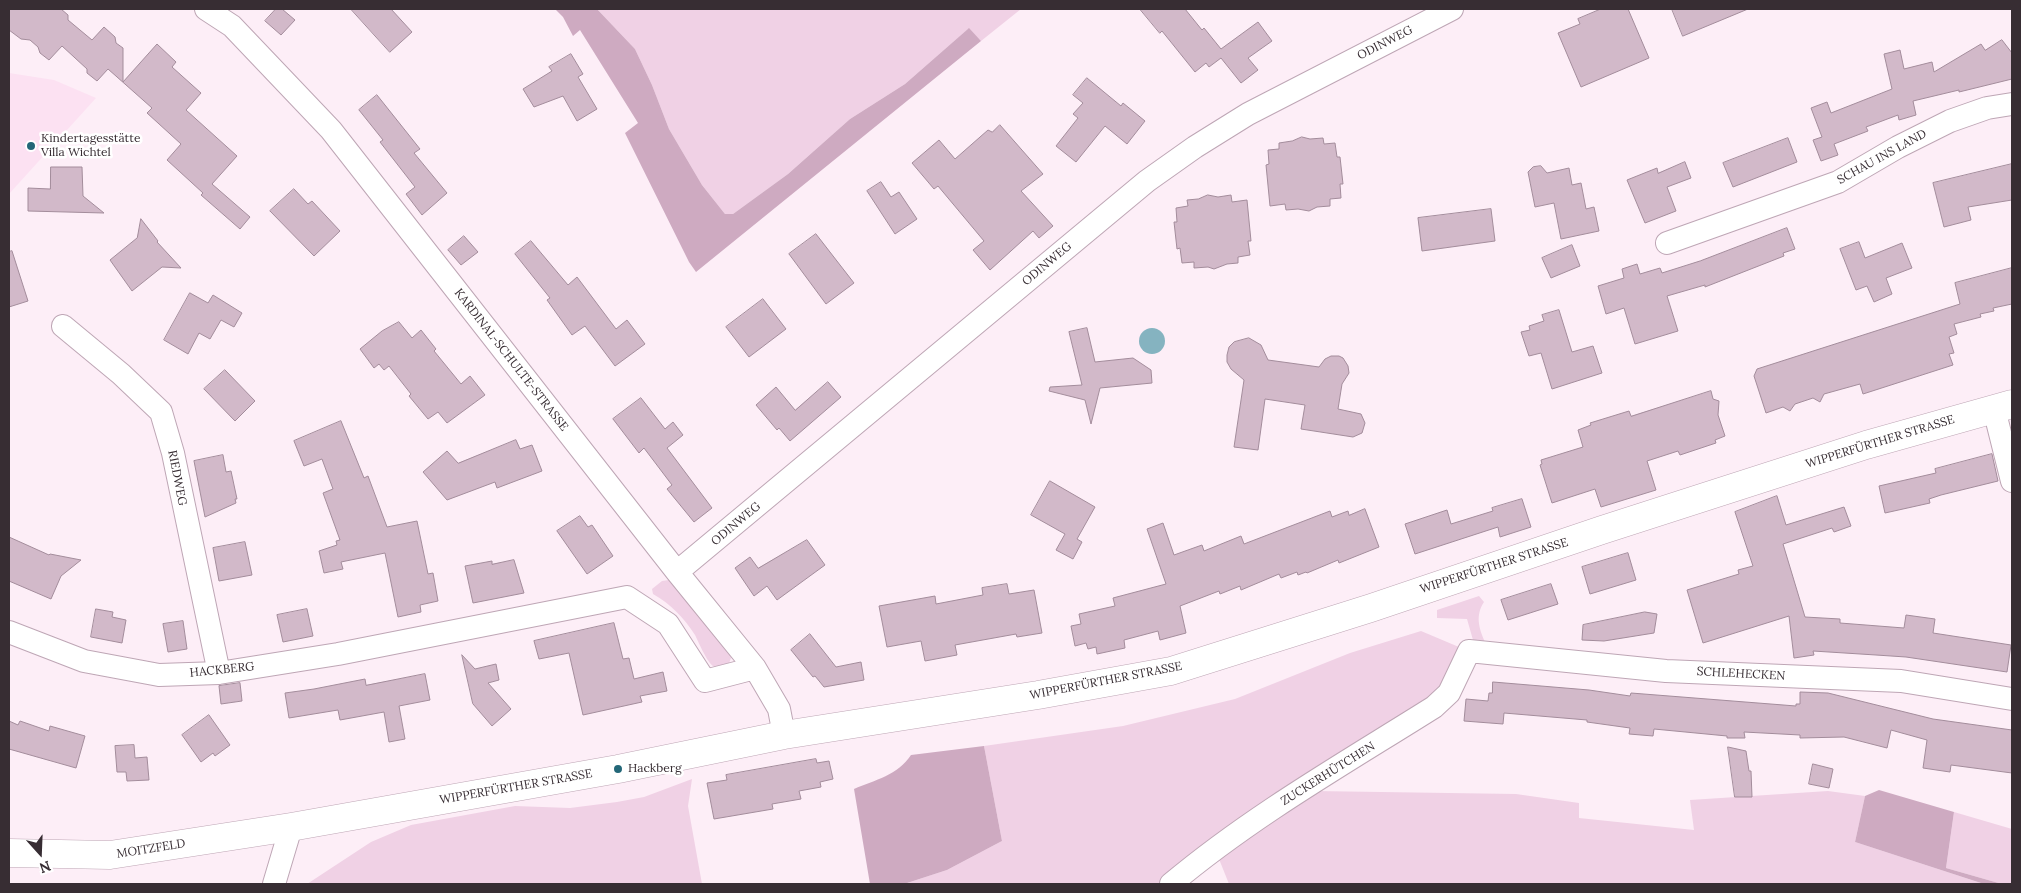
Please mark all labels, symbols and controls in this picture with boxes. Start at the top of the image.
street label: ODINWEG [1355,23,1415,63]
street label: SCHAU INS LAND [1835,126,1929,188]
place label: Kindertagesstätte Villa Wichtel [41,132,141,160]
marker: Kindertagesstätte Villa Wichtel [25,140,37,152]
street label: ODINWEG [1019,239,1075,289]
street label: KARDINAL-SCHULTE-STRASSE [451,286,571,434]
street label: WIPPERFÜRTHER STRASSE [1804,412,1956,472]
street label: RIEDWEG [165,449,189,507]
street label: ODINWEG [708,499,764,549]
street label: WIPPERFÜRTHER STRASSE [1418,535,1570,597]
street label: HACKBERG [189,659,255,681]
street label: WIPPERFÜRTHER STRASSE [1029,659,1183,703]
street label: SCHLEHECKEN [1696,664,1786,684]
street label: ZUCKERHÜTCHEN [1278,739,1378,809]
place label: Hackberg [628,762,682,776]
marker: Hackberg [612,763,624,775]
street label: WIPPERFÜRTHER STRASSE [438,766,594,808]
north arrow [15,828,65,878]
street label: MOITZFELD [116,836,186,862]
text: N [37,857,53,877]

